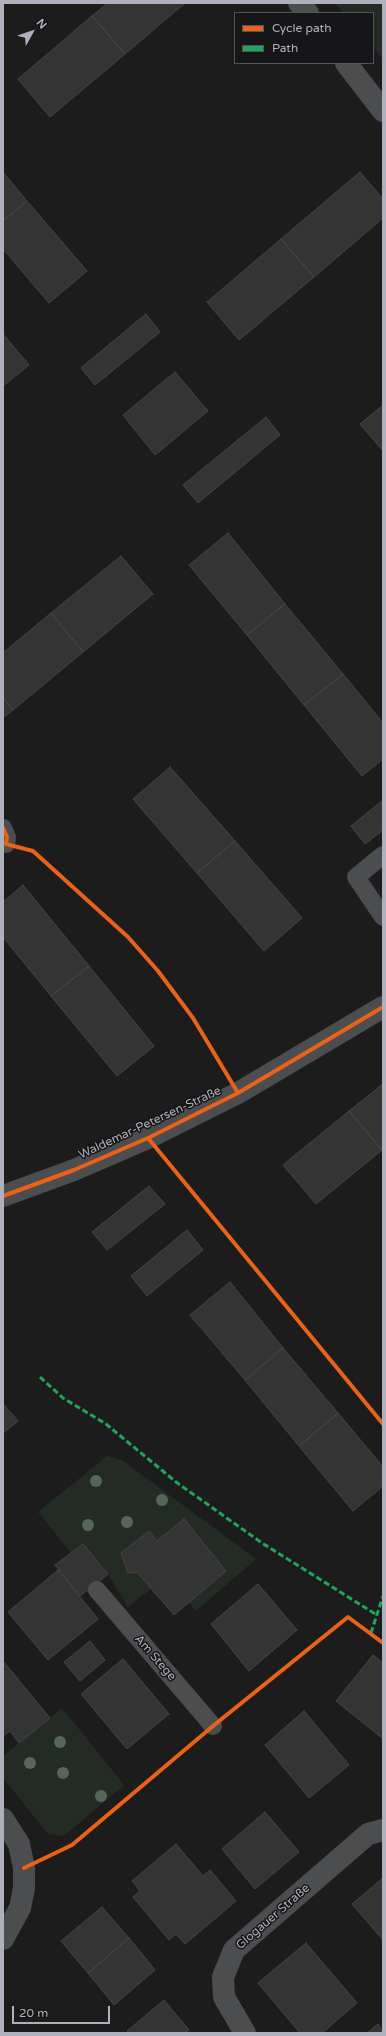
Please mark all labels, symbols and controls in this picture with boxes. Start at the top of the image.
north arrow [12,12,52,52]
legend [234,12,374,64]
text: N [34,16,49,32]
text: Cycle path [272,21,331,35]
text: Path [272,41,298,55]
street label: Waldemar-Petersen-Straße [77,1084,223,1162]
street label: Am Stege [131,1632,179,1684]
street label: Glogauer Straße [233,1881,313,1953]
scale bar [14,1998,112,2024]
text: 20 m [19,2006,48,2020]

